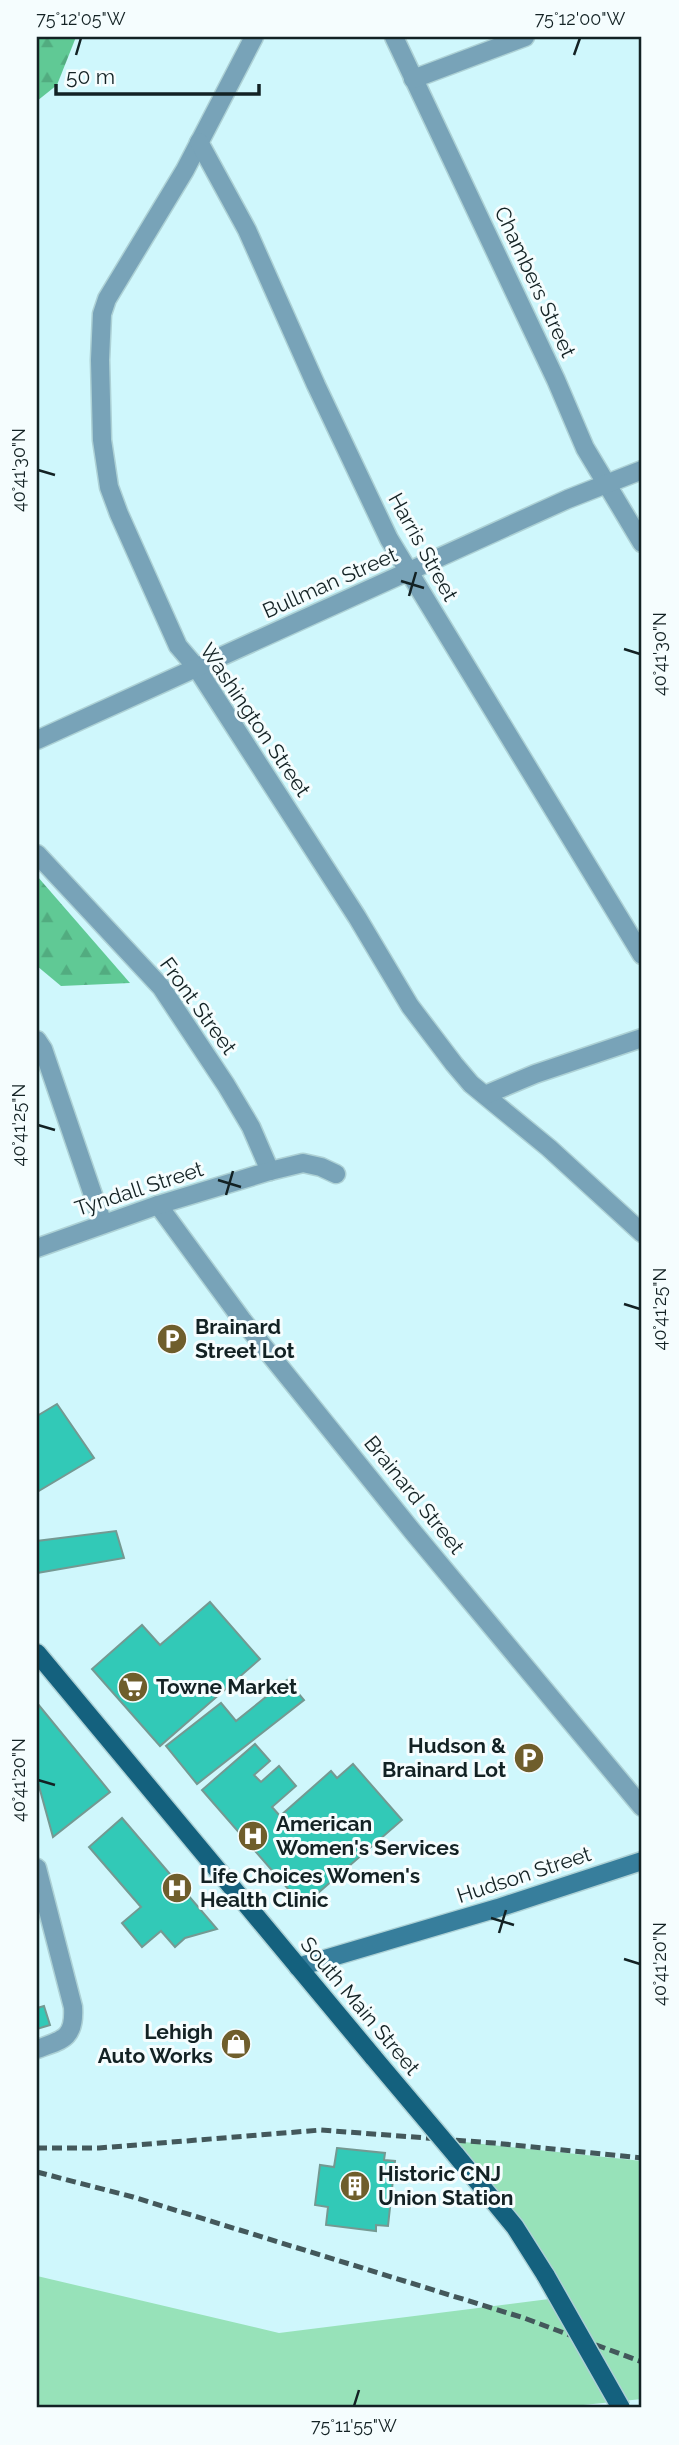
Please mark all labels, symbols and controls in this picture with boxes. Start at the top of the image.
text: 75°12'05"W [36,8,126,29]
text: 75°12'00"W [535,8,625,29]
scale bar [56,52,259,96]
text: 50 m [66,64,115,89]
street label: Chambers Street [490,202,581,361]
text: 40°41'30"N [8,428,29,512]
street label: Harris Street [383,488,463,605]
street label: Bullman Street [259,542,401,623]
text: 40°41'30"N [649,612,670,696]
street label: Washington Street [195,638,316,801]
street label: Front Street [155,952,242,1059]
text: 40°41'25"N [8,1084,29,1166]
street label: Tyndall Street [71,1156,206,1221]
text: 40°41'25"N [649,1268,670,1350]
place label: Brainard Street Lot [195,1314,295,1363]
parking icon: Brainard Street Lot [155,1322,189,1356]
street label: Brainard Street [359,1431,470,1559]
supermarket icon: Towne Market [116,1670,150,1704]
place label: Towne Market [156,1674,297,1699]
place label: Hudson & Brainard Lot [382,1733,506,1782]
text: 40°41'20"N [8,1738,29,1822]
parking icon: Hudson & Brainard Lot [512,1741,546,1775]
place label: American Women's Services [276,1811,459,1860]
hospital icon: American Women's Services [236,1819,270,1853]
street label: Hudson Street [454,1841,594,1908]
place label: Life Choices Women's Health Clinic [200,1863,420,1912]
hospital icon: Life Choices Women's Health Clinic [160,1871,194,1905]
text: 40°41'20"N [649,1922,670,2006]
street label: South Main Street [295,1932,425,2080]
place label: Lehigh Auto Works [98,2019,213,2068]
shop icon: Lehigh Auto Works [219,2027,253,2061]
place label: Historic CNJ Union Station [378,2161,514,2210]
building icon: Historic CNJ Union Station [338,2169,372,2203]
text: 75°11'55"W [311,2415,397,2436]

